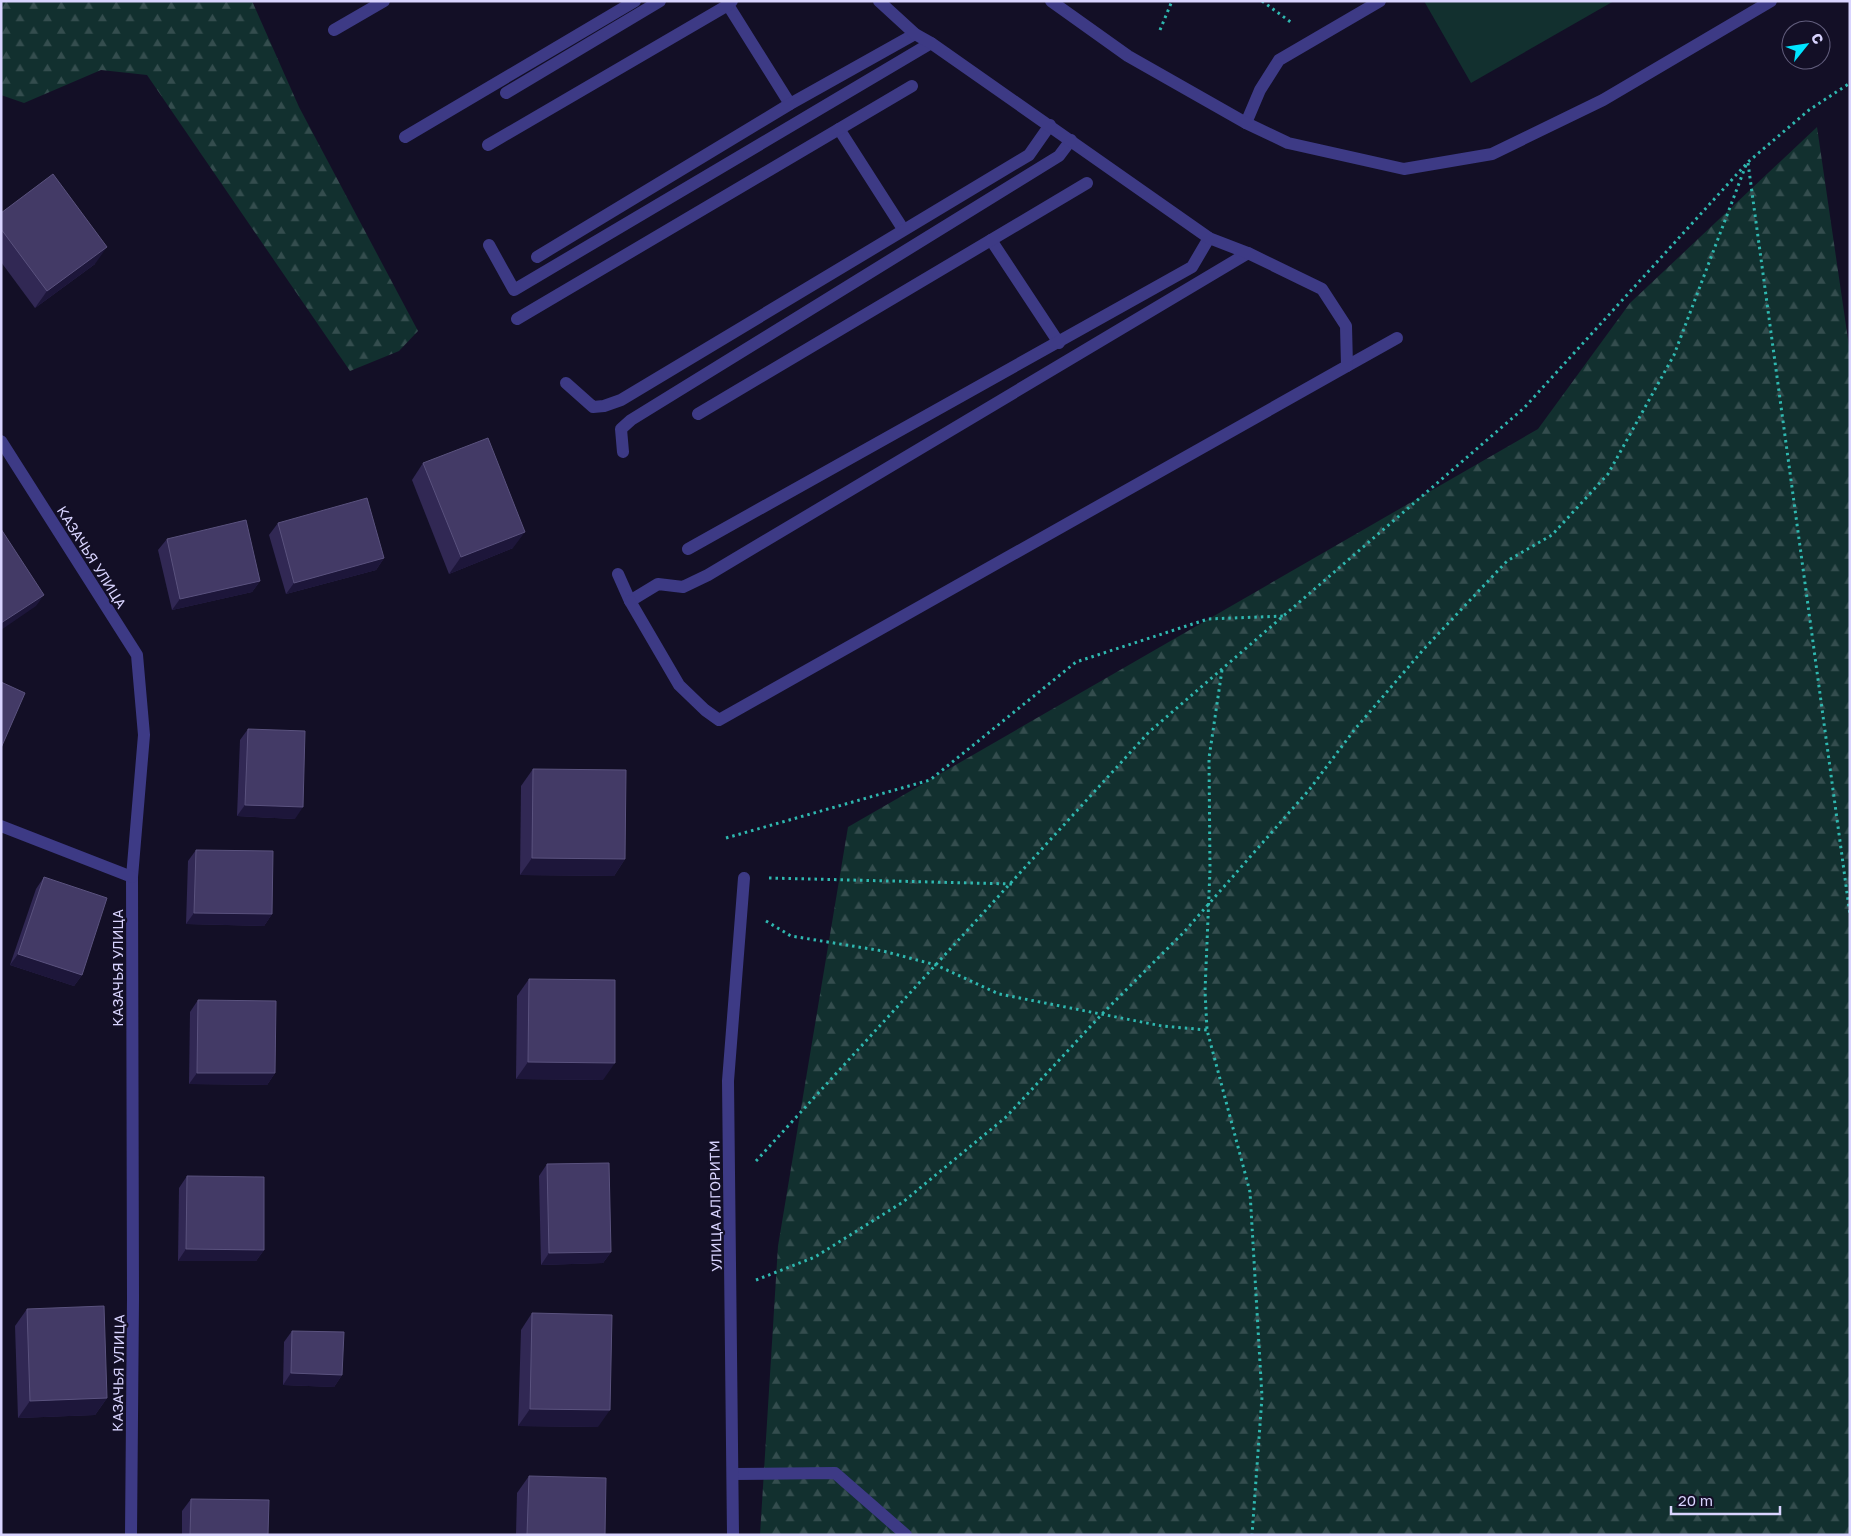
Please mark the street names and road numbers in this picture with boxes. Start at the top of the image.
street label: КАЗАЧЬЯ УЛИЦА [54,503,131,612]
street label: КАЗАЧЬЯ УЛИЦА [109,909,126,1027]
street label: УЛИЦА АЛГОРИТМ [705,1140,725,1272]
street label: КАЗАЧЬЯ УЛИЦА [108,1313,128,1432]

